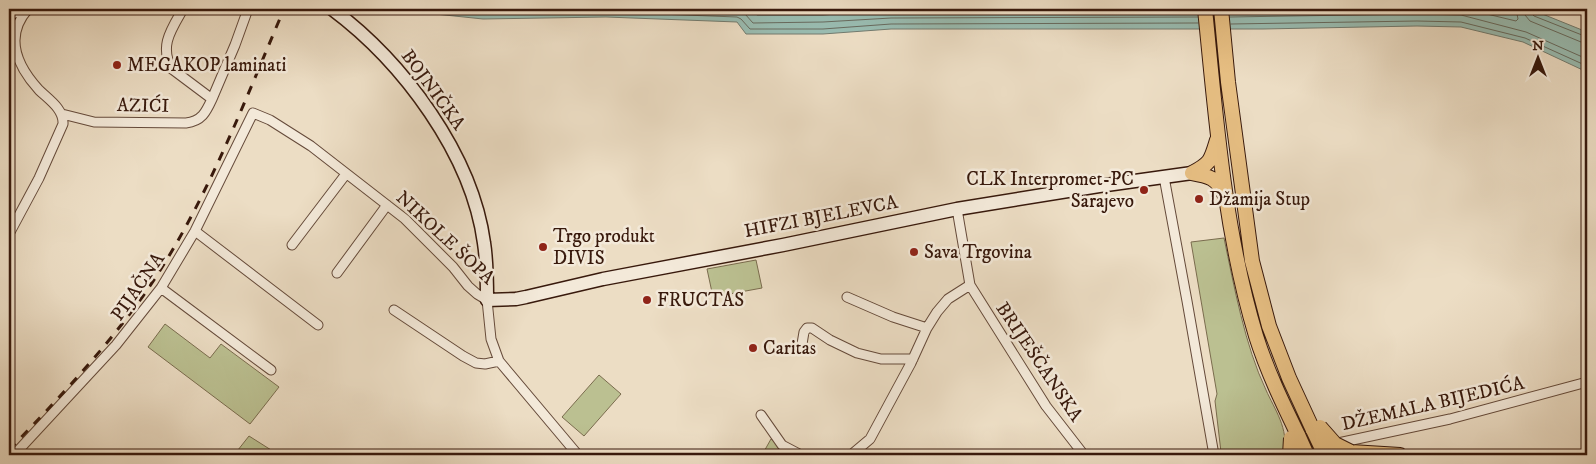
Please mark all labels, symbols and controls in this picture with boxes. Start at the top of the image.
north arrow [1514,32,1564,82]
text: N [1532,37,1544,55]
street label: BOJNIČKA [396,44,472,136]
place label: MEGAKOP laminati [127,54,287,77]
marker: MEGAKOP laminati [111,59,123,71]
street label: AZIĆI [117,92,170,118]
place label: CLK Interpromet-PC Sarajevo [966,168,1134,213]
marker: CLK Interpromet-PC Sarajevo [1138,184,1150,196]
street label: NIKOLE ŠOPA [391,185,501,290]
place label: Džamija Stup [1209,188,1310,211]
street label: HIFZI BJELEVCA [742,191,901,243]
marker: Džamija Stup [1193,193,1205,205]
place label: Trgo produkt DIVIS [553,225,655,270]
marker: Trgo produkt DIVIS [537,241,549,253]
place label: Sava Trgovina [924,241,1032,264]
marker: Sava Trgovina [908,246,920,258]
street label: PIJAČNA [105,247,170,326]
place label: FRUCTAS [657,289,744,312]
marker: FRUCTAS [641,294,653,306]
street label: BRIJEŠČANSKA [991,297,1090,427]
place label: Caritas [763,337,816,360]
marker: Caritas [747,342,759,354]
street label: DŽEMALA BIJEDIĆA [1339,370,1527,436]

